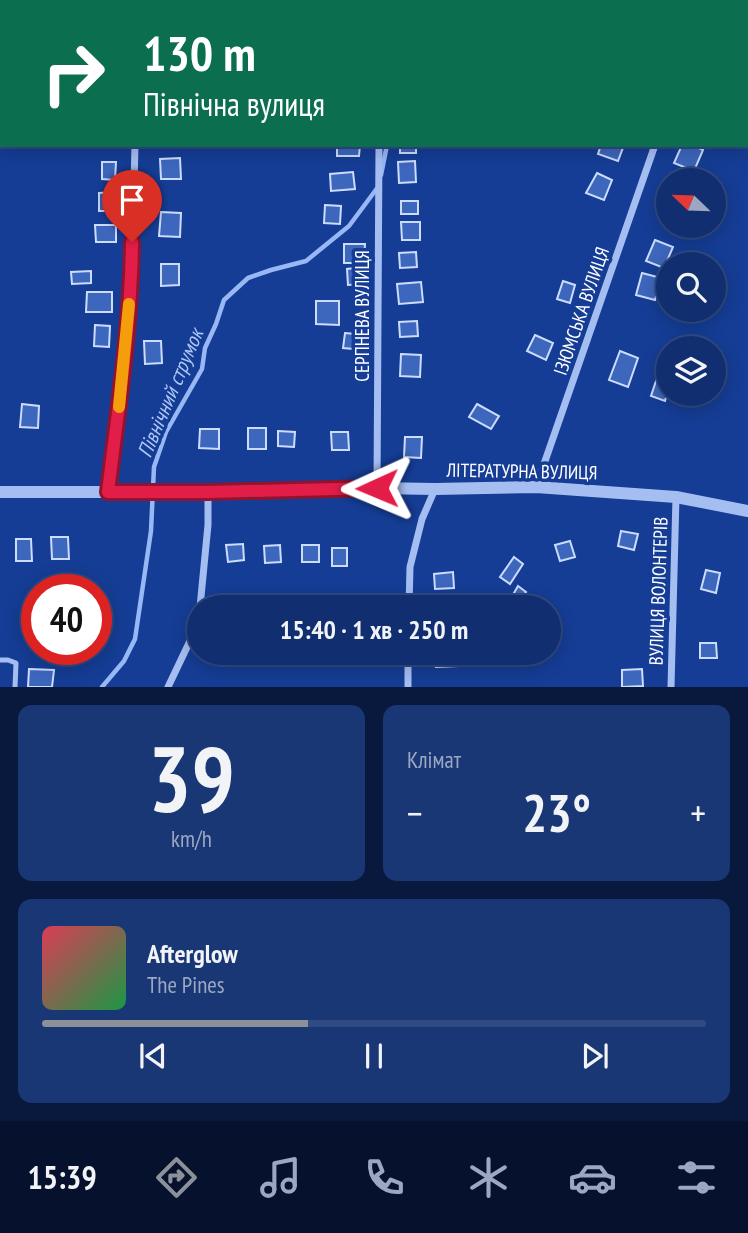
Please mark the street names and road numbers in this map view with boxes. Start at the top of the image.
street label: ІЗЮМСЬКА ВУЛИЦЯ [548,244,614,378]
street label: СЕРПНЕВА ВУЛИЦЯ [350,250,374,382]
street label: ЛІТЕРАТУРНА ВУЛИЦЯ [445,458,598,484]
street label: ВУЛИЦЯ ВОЛОНТЕРІВ [643,516,673,666]

